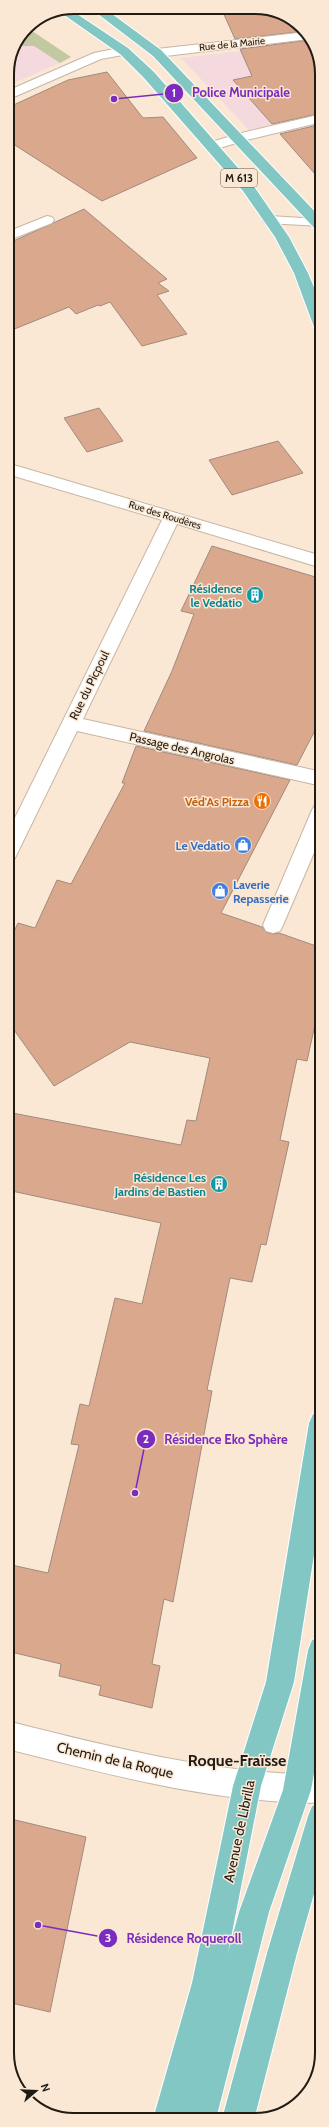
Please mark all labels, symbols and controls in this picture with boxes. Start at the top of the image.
street label: Rue de la Mairie [198,34,266,54]
callout: Police Municipale [164,80,298,105]
text: Police Municipale [192,84,290,100]
text: 1 [172,85,176,100]
road number: M 613 [221,169,257,187]
street label: Rue des Roudères [127,498,203,532]
place label: Résidence le Vedatio [189,581,242,610]
building icon: Résidence le Vedatio [245,585,265,605]
street label: Rue du Picpoul [66,648,112,722]
street label: Passage des Angrolas [128,729,236,767]
restaurant icon: Véd'As Pizza [252,791,272,811]
place label: Véd'As Pizza [185,794,249,809]
shop icon: Le Vedatio [233,835,253,855]
place label: Le Vedatio [176,838,230,853]
place label: Laverie Repasserie [233,877,289,906]
shop icon: Laverie Repasserie [210,881,230,901]
place label: Résidence Les Jardins de Bastien [114,1170,206,1199]
building icon: Résidence Les Jardins de Bastien [209,1174,229,1194]
callout: Résidence Eko Sphère [136,1427,296,1452]
text: 2 [143,1431,149,1446]
text: Résidence Eko Sphère [164,1431,288,1447]
street label: Chemin de la Roque [55,1738,175,1782]
district label: Roque-Fraïsse [188,1751,286,1770]
street label: Avenue de Librilla [219,1778,259,1884]
callout: Résidence Roqueroll [98,1926,249,1951]
text: 3 [105,1930,111,1945]
text: Résidence Roqueroll [126,1930,242,1946]
north arrow [16,2071,56,2111]
text: N [38,2082,53,2094]

